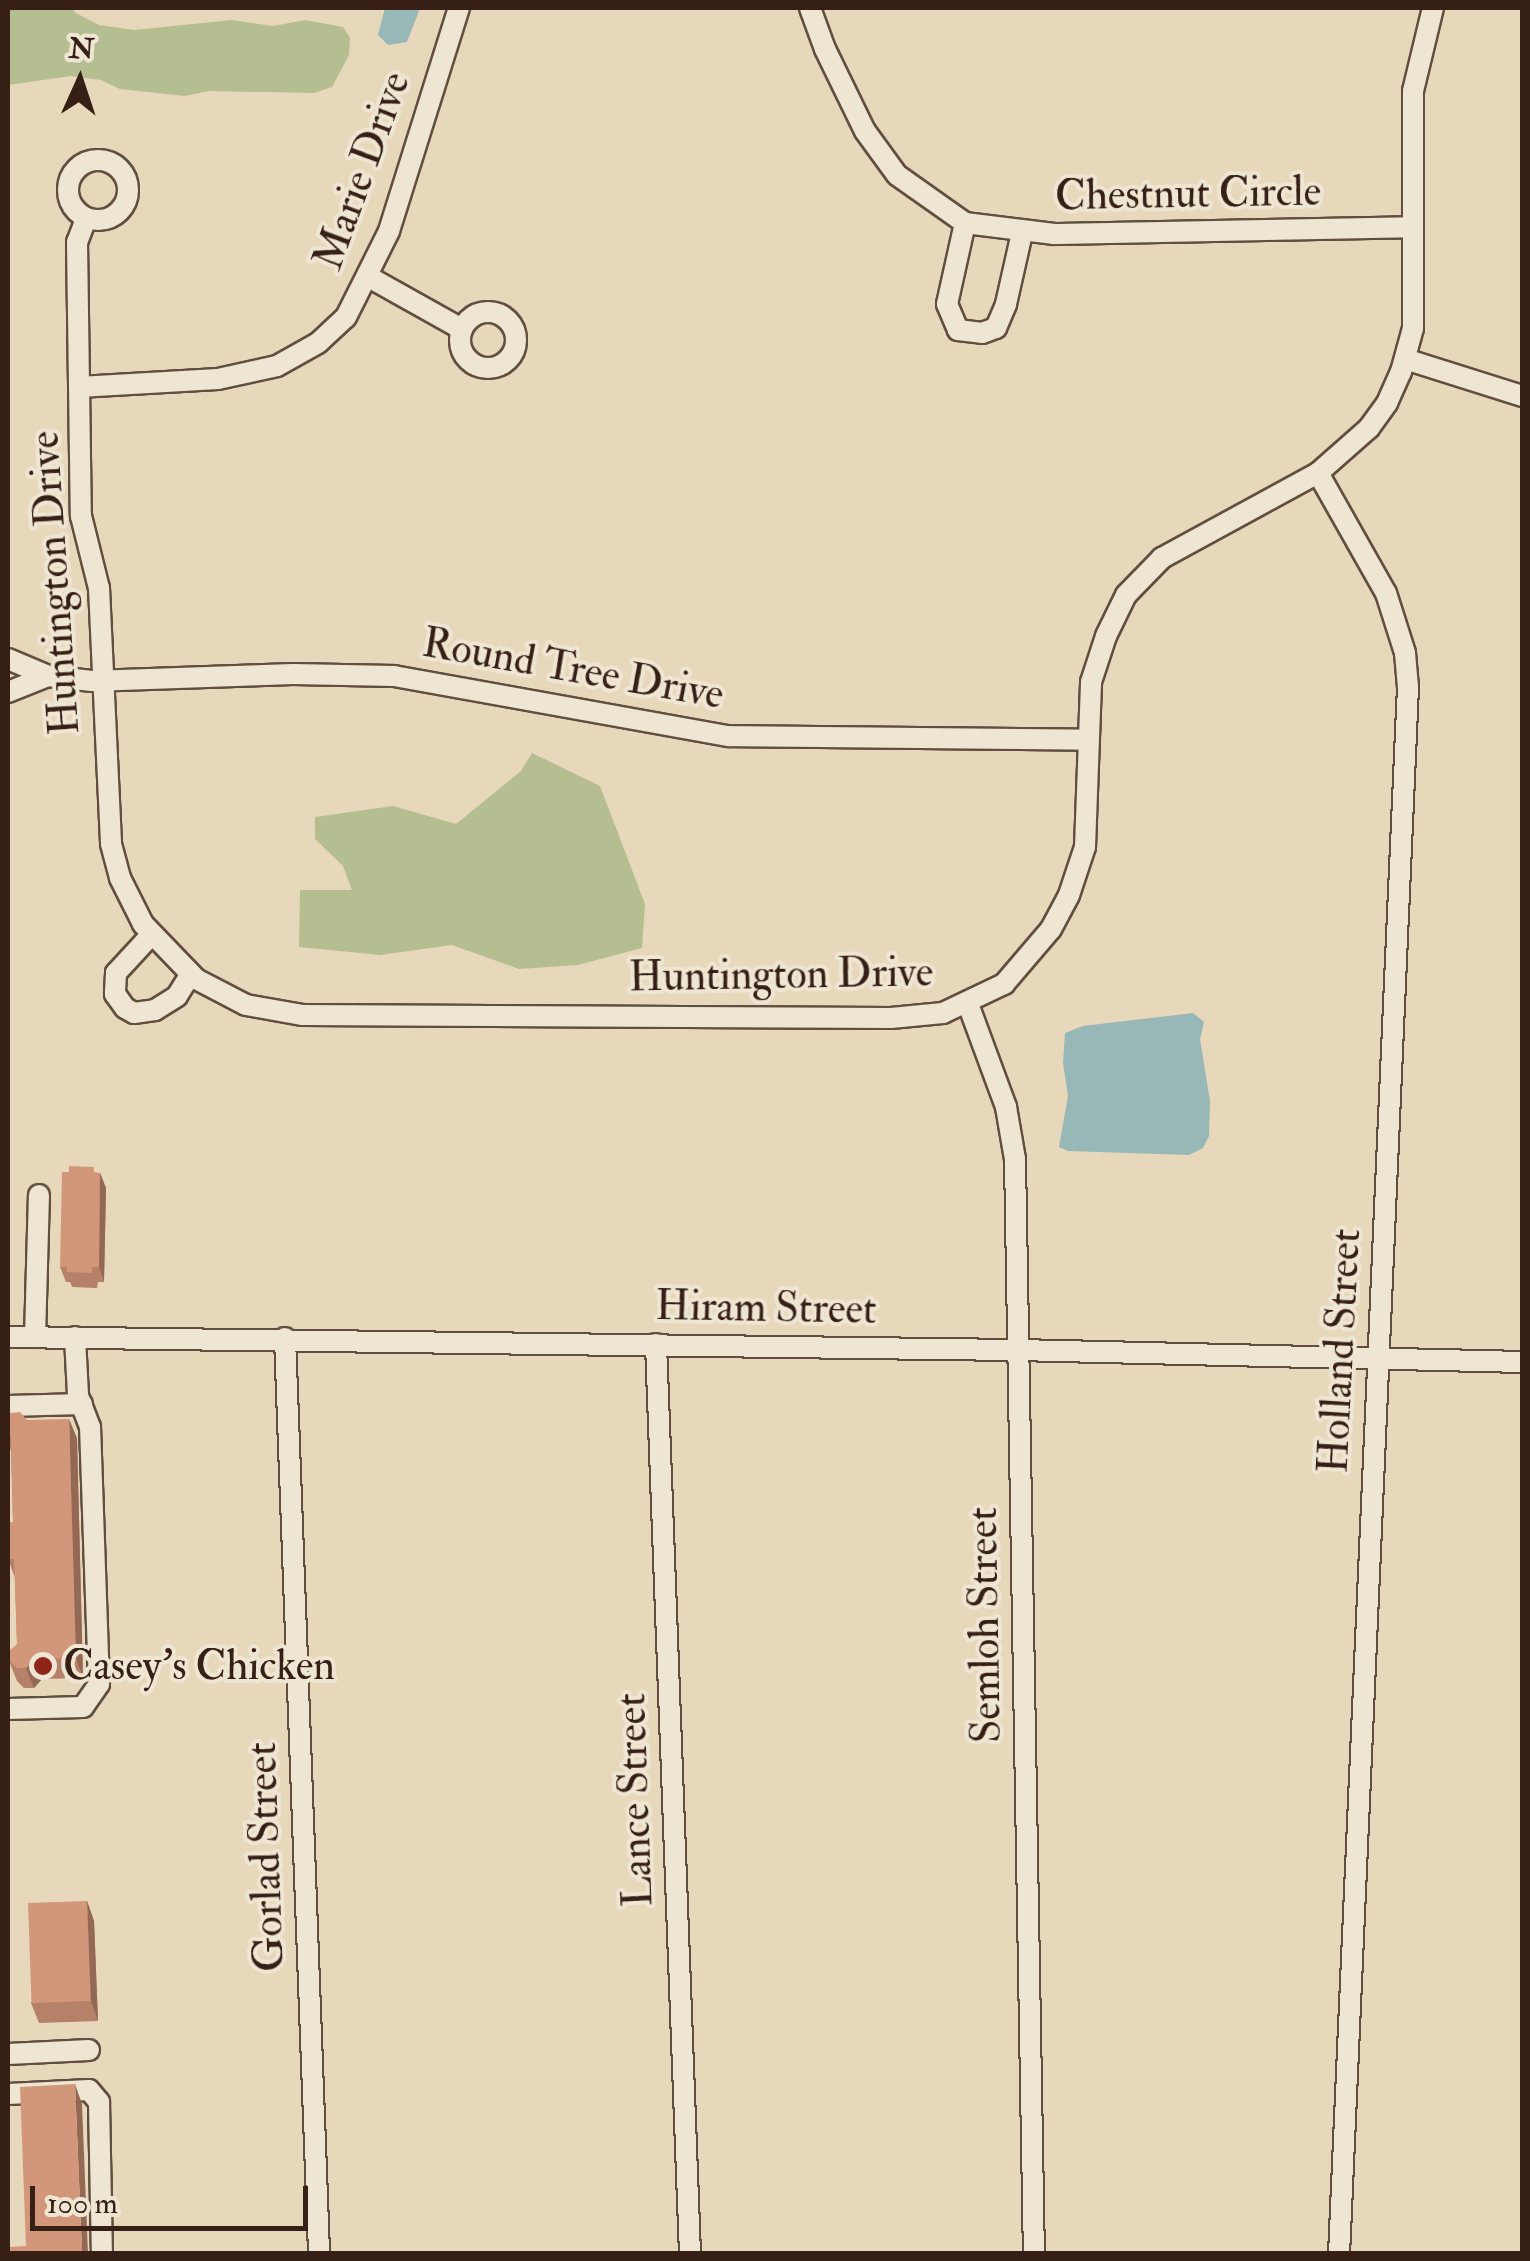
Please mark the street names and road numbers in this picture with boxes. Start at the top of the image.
street label: Marie Drive [303,65,421,277]
street label: Chestnut Circle [1055,166,1321,222]
street label: Huntington Drive [19,429,91,737]
street label: Round Tree Drive [418,618,728,720]
street label: Huntington Drive [628,947,934,1003]
street label: Holland Street [1308,1227,1372,1475]
street label: Hiram Street [655,1281,877,1335]
street label: Semloh Street [958,1506,1012,1744]
street label: Lance Street [606,1692,664,1908]
street label: Gorlad Street [237,1741,295,1973]

